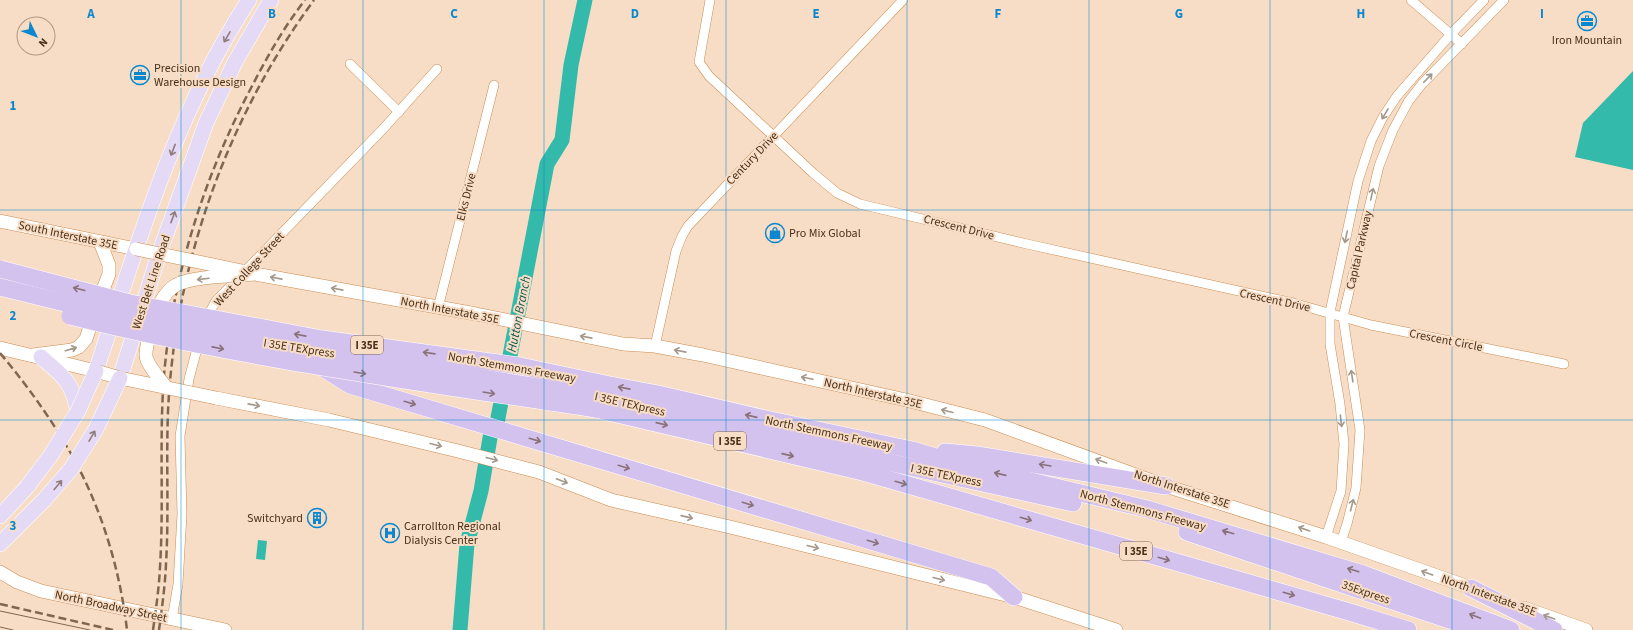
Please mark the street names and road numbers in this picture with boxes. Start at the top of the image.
street label: Century Drive [722,128,782,189]
street label: Elks Drive [452,171,481,223]
street label: Capital Parkway [1342,209,1377,291]
street label: Crescent Drive [922,211,996,244]
street label: South Interstate 35E [17,217,119,254]
street label: West College Street [210,228,288,310]
street label: West Belt Line Road [128,233,175,332]
street label: Crescent Drive [1238,285,1312,316]
street label: North Interstate 35E [399,293,501,328]
street label: Crescent Circle [1408,325,1484,356]
street label: I 35E TEXpress [262,334,336,363]
road number: I 35E [351,336,383,354]
street label: North Stemmons Freeway [447,348,578,387]
street label: North Interstate 35E [822,374,924,413]
street label: I 35E TEXpress [593,388,667,421]
street label: North Stemmons Freeway [764,412,894,455]
road number: I 35E [714,432,746,450]
street label: I 35E TEXpress [909,460,983,491]
street label: North Interstate 35E [1132,466,1232,513]
street label: North Stemmons Freeway [1078,485,1208,536]
road number: I 35E [1120,542,1152,560]
street label: North Interstate 35E [1439,570,1539,621]
street label: 35Express [1339,576,1392,609]
street label: North Broadway Street [53,586,169,627]

